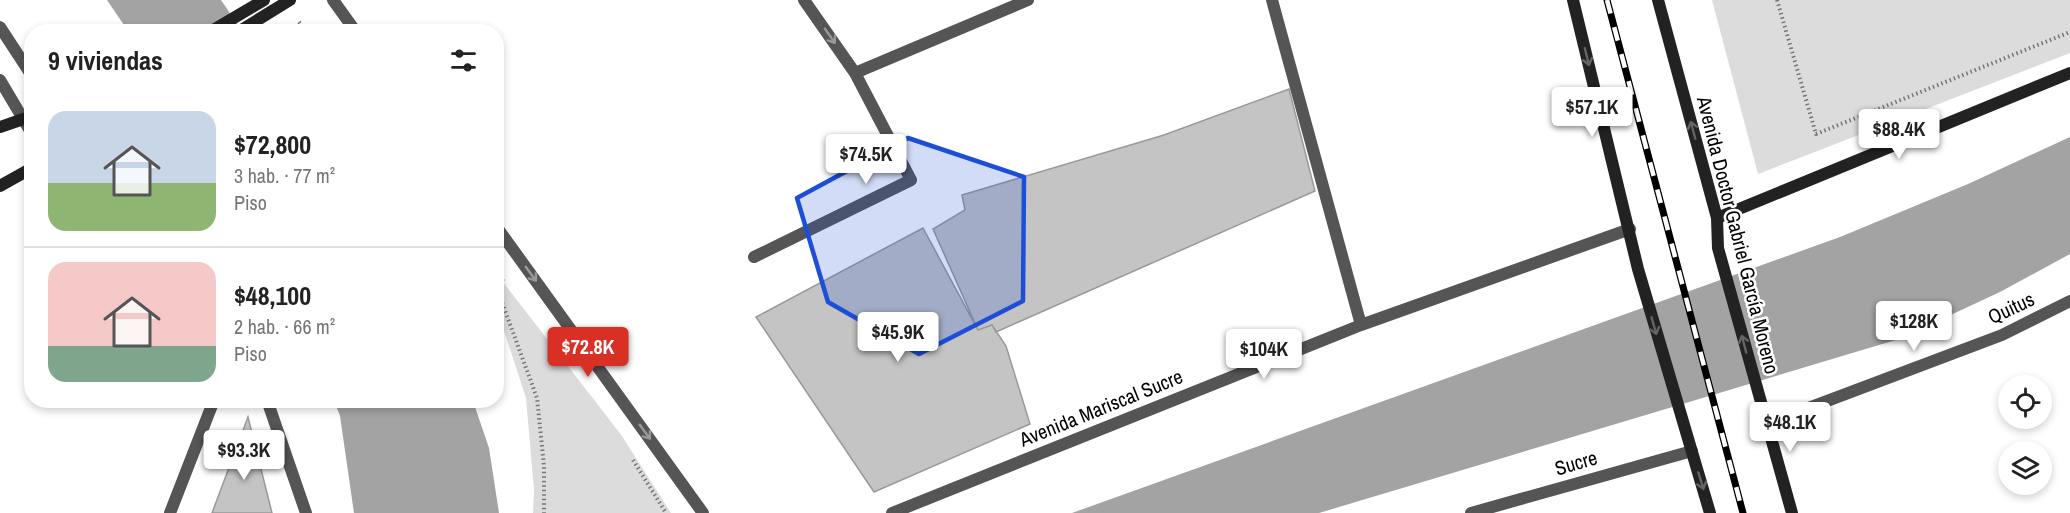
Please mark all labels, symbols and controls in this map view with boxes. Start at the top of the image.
one-way arrow [824,28,836,44]
text: 9 viviendas [48,43,163,78]
icon: filters [447,44,480,77]
one-way arrow [1582,47,1594,66]
pin: $57.1K [1543,87,1641,138]
street label: Avenida Doctor Gabriel García Moreno [1691,92,1786,376]
text: $57.1K [1566,93,1618,120]
pin: $88.4K [1850,109,1948,160]
text: $88.4K [1873,115,1925,142]
one-way arrow [1686,121,1698,140]
text: $72,800 [234,127,311,162]
pin: $74.5K [817,134,915,185]
icon: home [96,135,168,207]
text: $74.5K [840,140,892,167]
text: 3 hab. · 77 m² [234,162,335,189]
text: Piso [234,189,267,216]
one-way arrow [525,265,537,281]
text: $48,100 [234,278,311,313]
street label: Quitus [1983,285,2038,330]
icon: home [96,286,168,358]
pin: $128K [1872,301,1956,352]
text: $128K [1890,307,1938,334]
pin: $45.9K [849,312,947,363]
text: 2 hab. · 66 m² [234,313,335,340]
one-way arrow [1649,316,1660,335]
text: $45.9K [872,318,924,345]
pin: $72.8K [539,327,637,378]
pin: $104K [1222,329,1306,380]
text: $72.8K [562,333,614,360]
one-way arrow [1738,334,1749,353]
text: $104K [1240,335,1288,362]
text: Piso [234,340,267,367]
street label: Avenida Mariscal Sucre [1014,362,1186,453]
map controls [1998,375,2052,495]
button: locate [1998,375,2052,429]
pin: $48.1K [1741,402,1839,453]
text: $48.1K [1764,408,1816,435]
one-way arrow [639,423,651,439]
pin: $93.3K [195,430,293,481]
text: $93.3K [218,436,270,463]
button: layers [1998,441,2052,495]
street label: Sucre [1552,444,1600,481]
one-way arrow [1696,472,1707,491]

